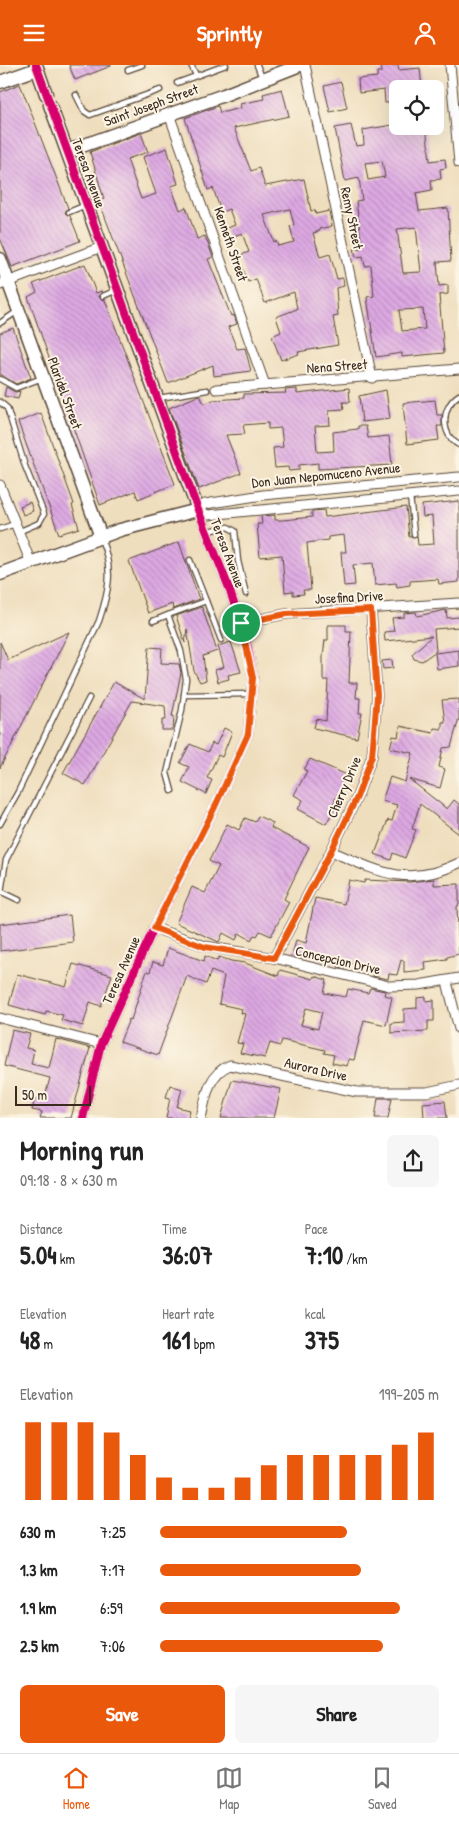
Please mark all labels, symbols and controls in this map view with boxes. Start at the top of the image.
text: Sprintly [197,18,262,48]
icon: menu [20,19,48,47]
icon: person [411,19,439,47]
street label: Saint Joseph Street [101,79,201,131]
map controls [389,80,444,135]
button: locate [389,80,444,135]
street label: Teresa Avenue [68,135,111,211]
street label: Remy Street [336,185,368,251]
street label: Kenneth Street [210,204,253,284]
street label: Plaridel Street [44,354,87,432]
street label: Nena Street [306,354,368,377]
street label: Don Juan Nepomuceno Avenue [251,457,402,493]
street label: Teresa Avenue [207,515,251,591]
street label: Josefina Drive [314,585,384,608]
pin [220,602,262,644]
icon: arrive [227,609,255,637]
street label: Cherry Drive [322,753,366,821]
street label: Teresa Avenue [97,932,144,1007]
street label: Concepcion Drive [293,940,383,980]
street label: Aurora Drive [283,1052,350,1085]
scale bar [15,1083,91,1106]
text: 50 m [22,1085,47,1104]
text: Morning run [20,1131,144,1169]
button: share [387,1135,439,1187]
text: 09:18 · 8 × 630 m [20,1169,117,1191]
text: Distance [20,1219,63,1238]
text: Time [162,1219,187,1238]
text: Pace [305,1219,328,1238]
text: 5.04 [20,1238,57,1272]
text: 36:07 [162,1238,213,1272]
text: 7:10 [305,1238,343,1272]
text: km [57,1249,75,1268]
text: /km [343,1249,368,1268]
text: Elevation [20,1304,67,1323]
text: Heart rate [162,1304,215,1323]
text: kcal [305,1304,325,1323]
text: 48 [20,1323,40,1357]
text: 161 [162,1323,190,1357]
text: 375 [305,1323,339,1357]
text: m [40,1334,53,1353]
text: bpm [190,1334,215,1353]
text: Elevation [20,1383,73,1405]
text: 199–205 m [379,1383,439,1405]
text: 630 m [20,1521,55,1543]
text: 7:25 [100,1521,126,1543]
text: 1.3 km [20,1559,58,1581]
text: 7:17 [100,1559,125,1581]
text: 1.9 km [20,1597,56,1619]
text: 6:59 [100,1597,123,1619]
text: 2.5 km [20,1635,59,1657]
text: 7:06 [100,1635,125,1657]
button: Save [20,1685,225,1743]
button: Share [235,1685,439,1743]
tab: Home [62,1764,90,1813]
tab: Map [215,1764,243,1813]
tab: Saved [368,1764,397,1813]

